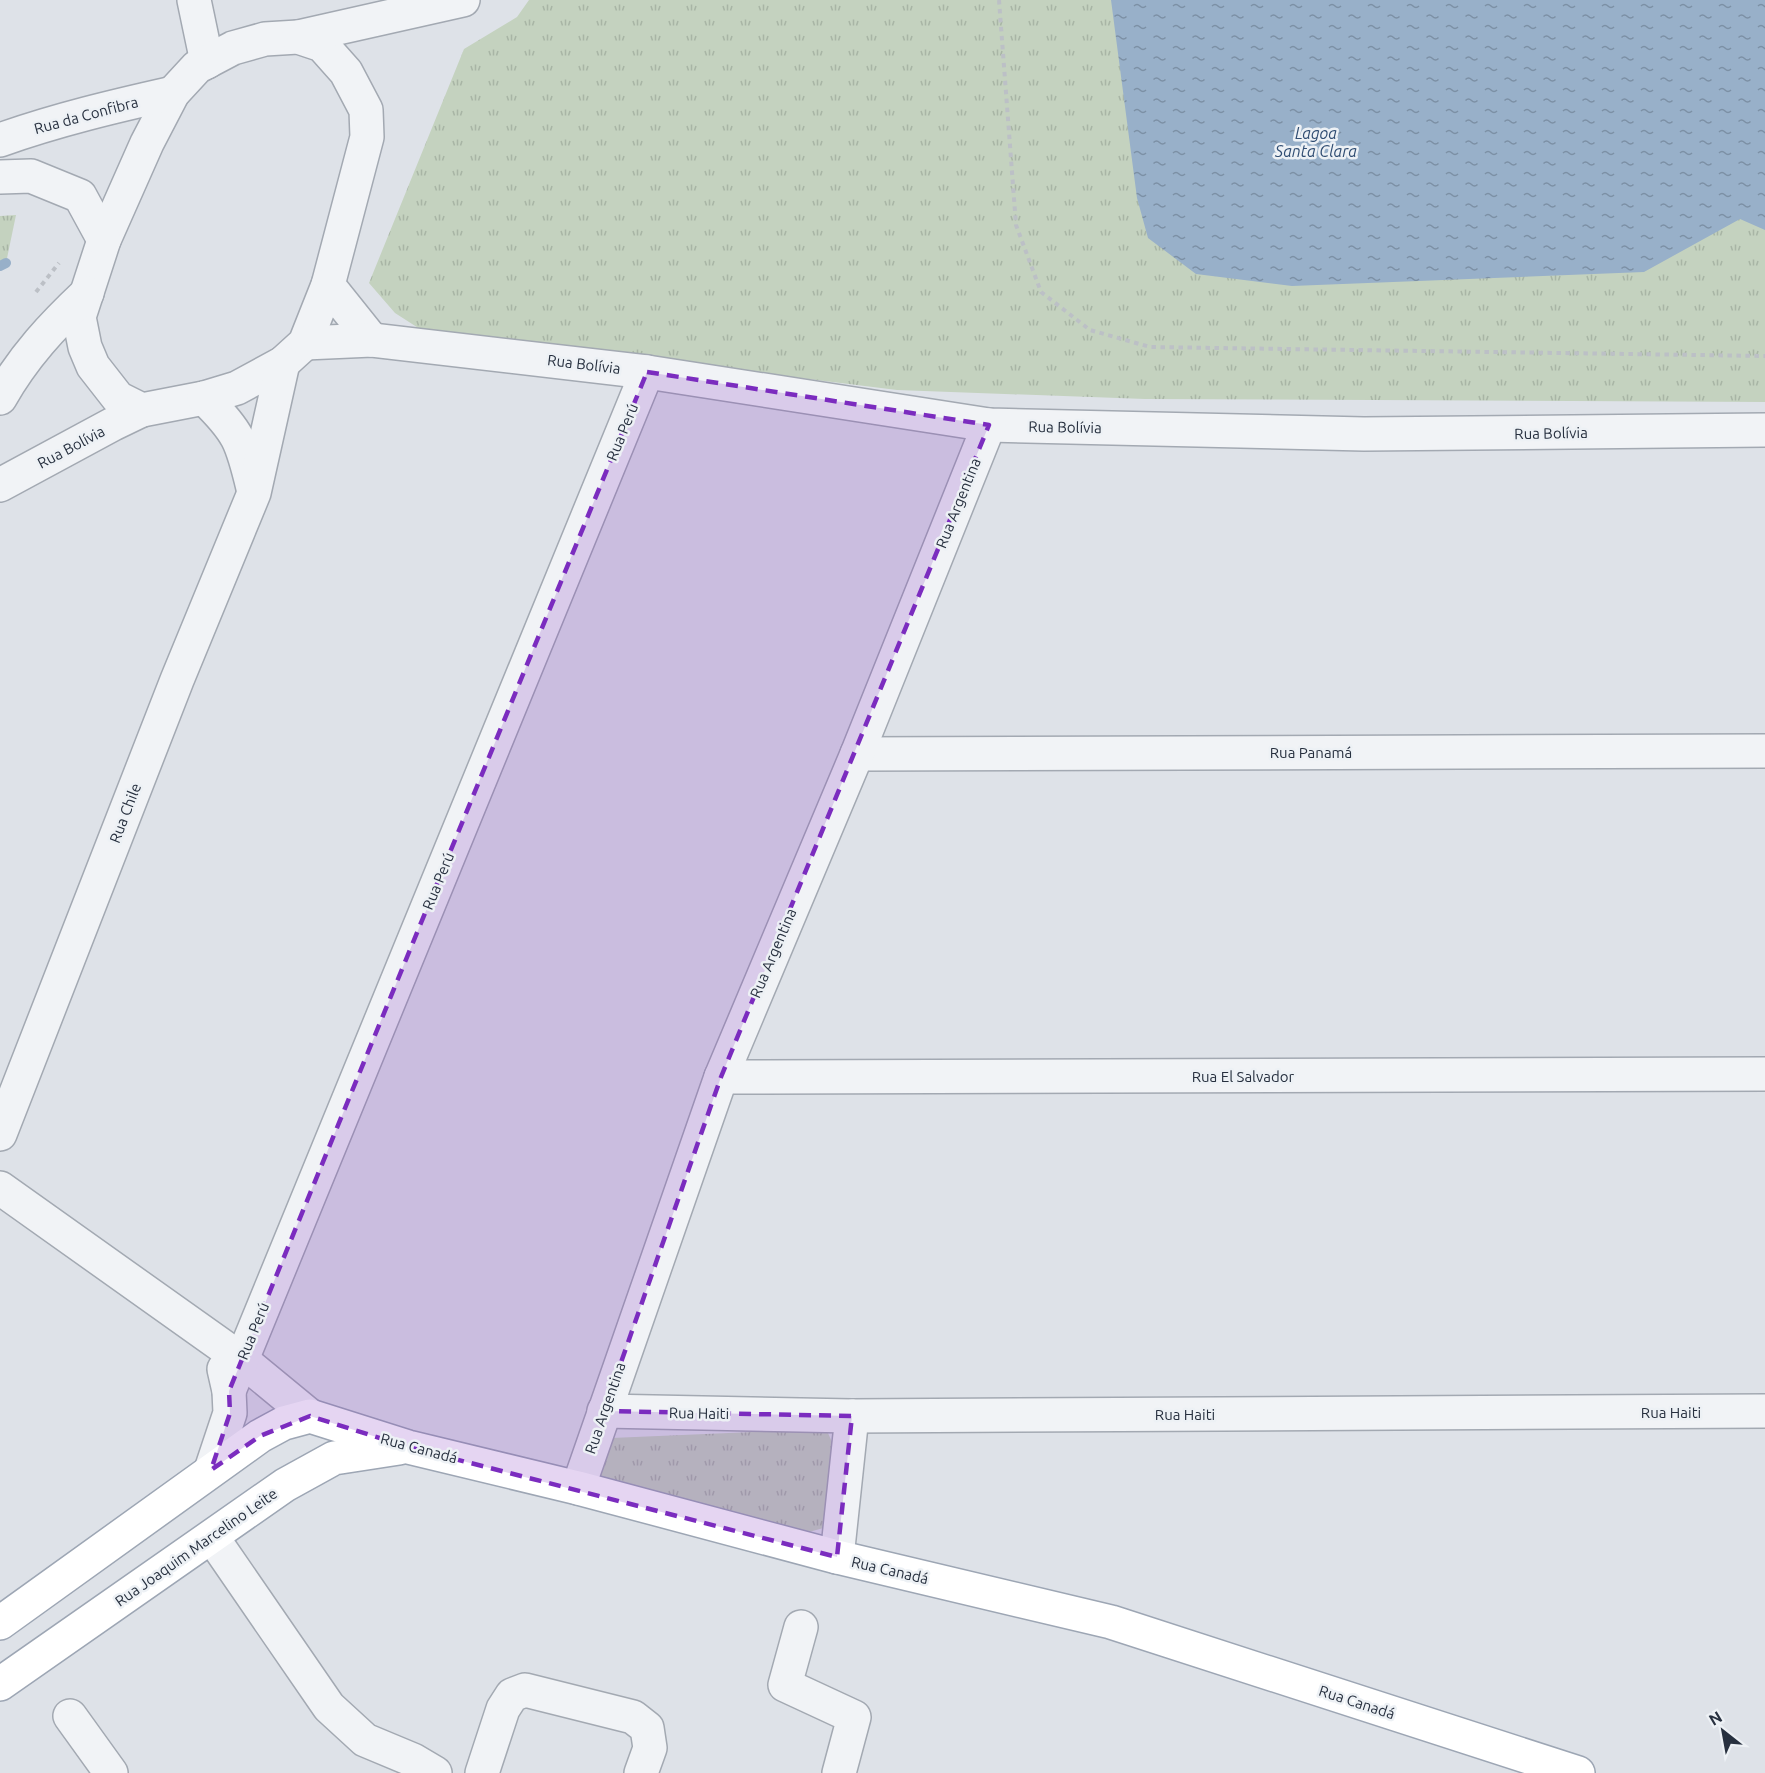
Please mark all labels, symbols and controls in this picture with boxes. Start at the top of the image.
street label: Rua da Confibra [32,93,140,137]
water label: Lagoa Santa Clara [1274,124,1357,160]
street label: Rua Bolívia [546,351,622,377]
street label: Rua Perú [603,401,641,463]
street label: Rua Bolívia [1028,418,1102,436]
street label: Rua Bolívia [35,422,107,472]
street label: Rua Bolívia [1514,424,1588,442]
street label: Rua Argentina [932,455,984,551]
street label: Rua Panamá [1270,744,1352,761]
street label: Rua Chile [106,781,144,845]
street label: Rua Perú [419,850,457,912]
street label: Rua Argentina [746,906,800,1000]
street label: Rua El Salvador [1192,1068,1295,1085]
street label: Rua Perú [234,1300,272,1362]
street label: Rua Argentina [581,1360,629,1456]
street label: Rua Haiti [669,1404,729,1422]
street label: Rua Haiti [1641,1404,1701,1421]
street label: Rua Haiti [1155,1406,1215,1423]
street label: Rua Canadá [379,1430,459,1466]
street label: Rua Joaquim Marcelino Leite [112,1484,280,1610]
street label: Rua Canadá [850,1553,930,1587]
street label: Rua Canadá [1317,1682,1397,1722]
north arrow [1693,1701,1753,1761]
text: N [1706,1707,1725,1729]

